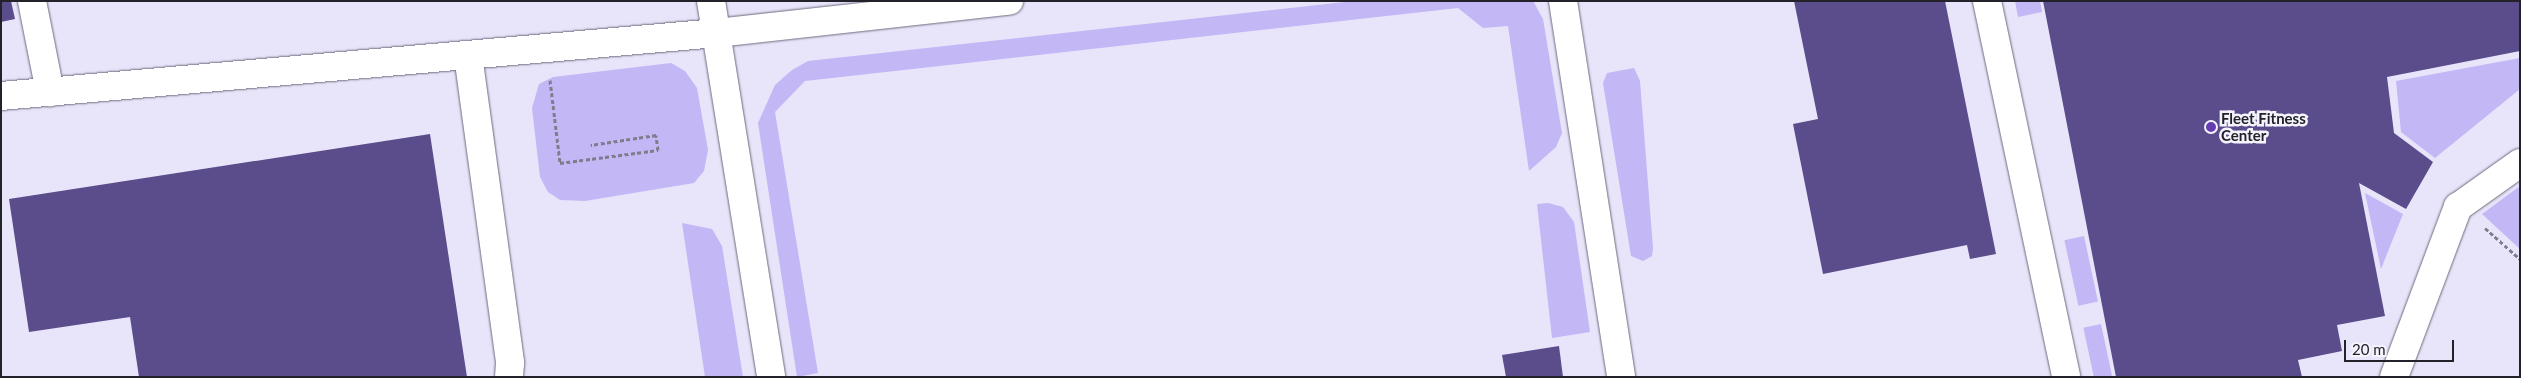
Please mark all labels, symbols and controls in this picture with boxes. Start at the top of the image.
place label: Fleet Fitness Center [2221,109,2306,144]
marker: Fleet Fitness Center [2205,121,2217,133]
scale bar [2346,330,2456,362]
text: 20 m [2352,340,2386,358]

